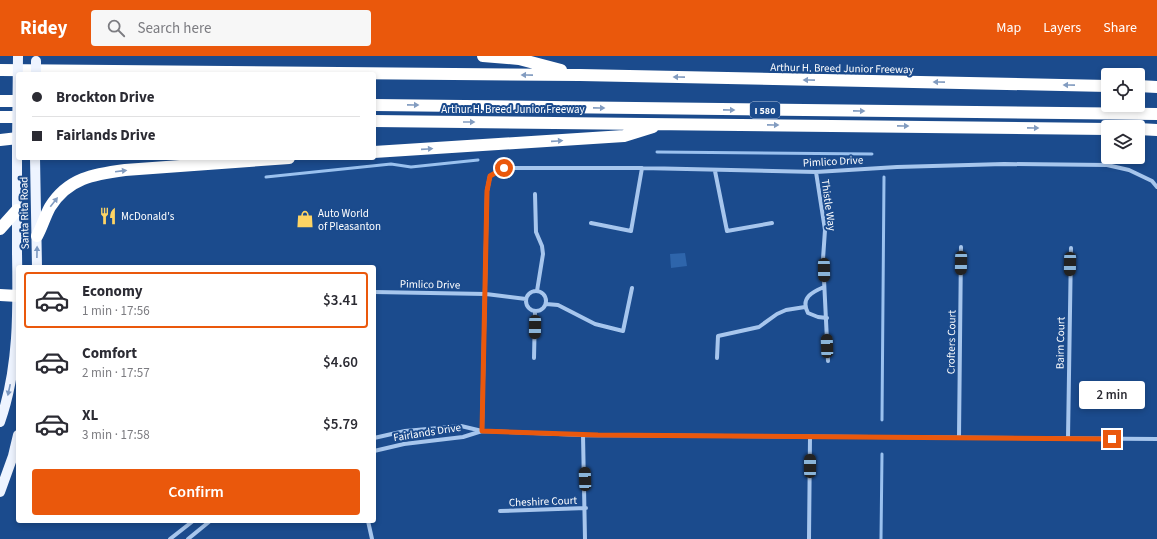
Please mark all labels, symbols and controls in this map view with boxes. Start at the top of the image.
search box [91,10,371,46]
text: Ridey [20,15,67,42]
icon: search [105,17,127,39]
text: Search here [137,18,211,39]
text: Map [996,18,1021,38]
text: Layers [1043,18,1081,38]
text: Share [1103,18,1137,38]
street label: Arthur H. Breed Junior Freeway [770,60,914,77]
map controls [1101,68,1145,164]
button: locate [1101,68,1145,112]
one-way arrow [520,72,533,78]
one-way arrow [672,74,685,80]
one-way arrow [802,77,815,83]
one-way arrow [933,79,945,86]
one-way arrow [1062,82,1075,88]
text: Brockton Drive [56,87,154,108]
one-way arrow [407,102,420,108]
street label: Arthur H. Breed Junior Freeway [441,102,585,117]
road number: I 580 [750,102,780,118]
one-way arrow [593,105,606,111]
one-way arrow [723,106,735,113]
one-way arrow [853,108,866,114]
one-way arrow [463,119,476,125]
button: layers [1101,120,1145,164]
one-way arrow [767,122,780,128]
one-way arrow [897,123,910,129]
text: Fairlands Drive [56,125,155,146]
one-way arrow [1027,125,1040,131]
one-way arrow [551,137,563,144]
one-way arrow [421,145,433,152]
street label: Pimlico Drive [802,152,864,171]
route start [495,159,513,177]
one-way arrow [115,168,127,174]
street label: Santa Rita Road [16,177,33,249]
street label: Thistle Way [817,178,840,232]
one-way arrow [50,197,58,208]
restaurant icon: McDonald's [98,206,118,226]
place label: Auto World of Pleasanton [318,206,381,234]
place label: McDonald's [121,209,175,224]
shop icon: Auto World of Pleasanton [295,209,315,229]
one-way arrow [34,245,40,258]
car [955,251,967,275]
car [1064,252,1076,276]
car [818,258,830,282]
street label: Pimlico Drive [400,276,461,293]
text: Economy [82,281,143,302]
icon: car [34,282,70,318]
text: $3.41 [323,290,358,311]
text: 1 min · 17:56 [82,302,150,320]
street label: Crofters Court [943,310,960,374]
car [529,315,541,339]
street label: Bairn Court [1053,316,1068,369]
car [821,334,833,358]
text: Comfort [82,343,137,364]
icon: car [34,344,70,380]
text: $4.60 [323,352,358,373]
text: 2 min · 17:57 [82,364,150,382]
callout: 2 min [1079,381,1145,409]
one-way arrow [5,384,11,396]
text: 2 min [1097,386,1127,404]
text: XL [82,405,98,426]
icon: car [34,406,70,442]
text: $5.79 [323,414,358,435]
street label: Fairlands Drive [392,420,462,445]
text: 3 min · 17:58 [82,426,150,444]
route end [1103,430,1121,448]
car [804,454,816,478]
car [579,467,591,491]
button: Confirm [32,469,360,515]
street label: Cheshire Court [509,493,578,510]

